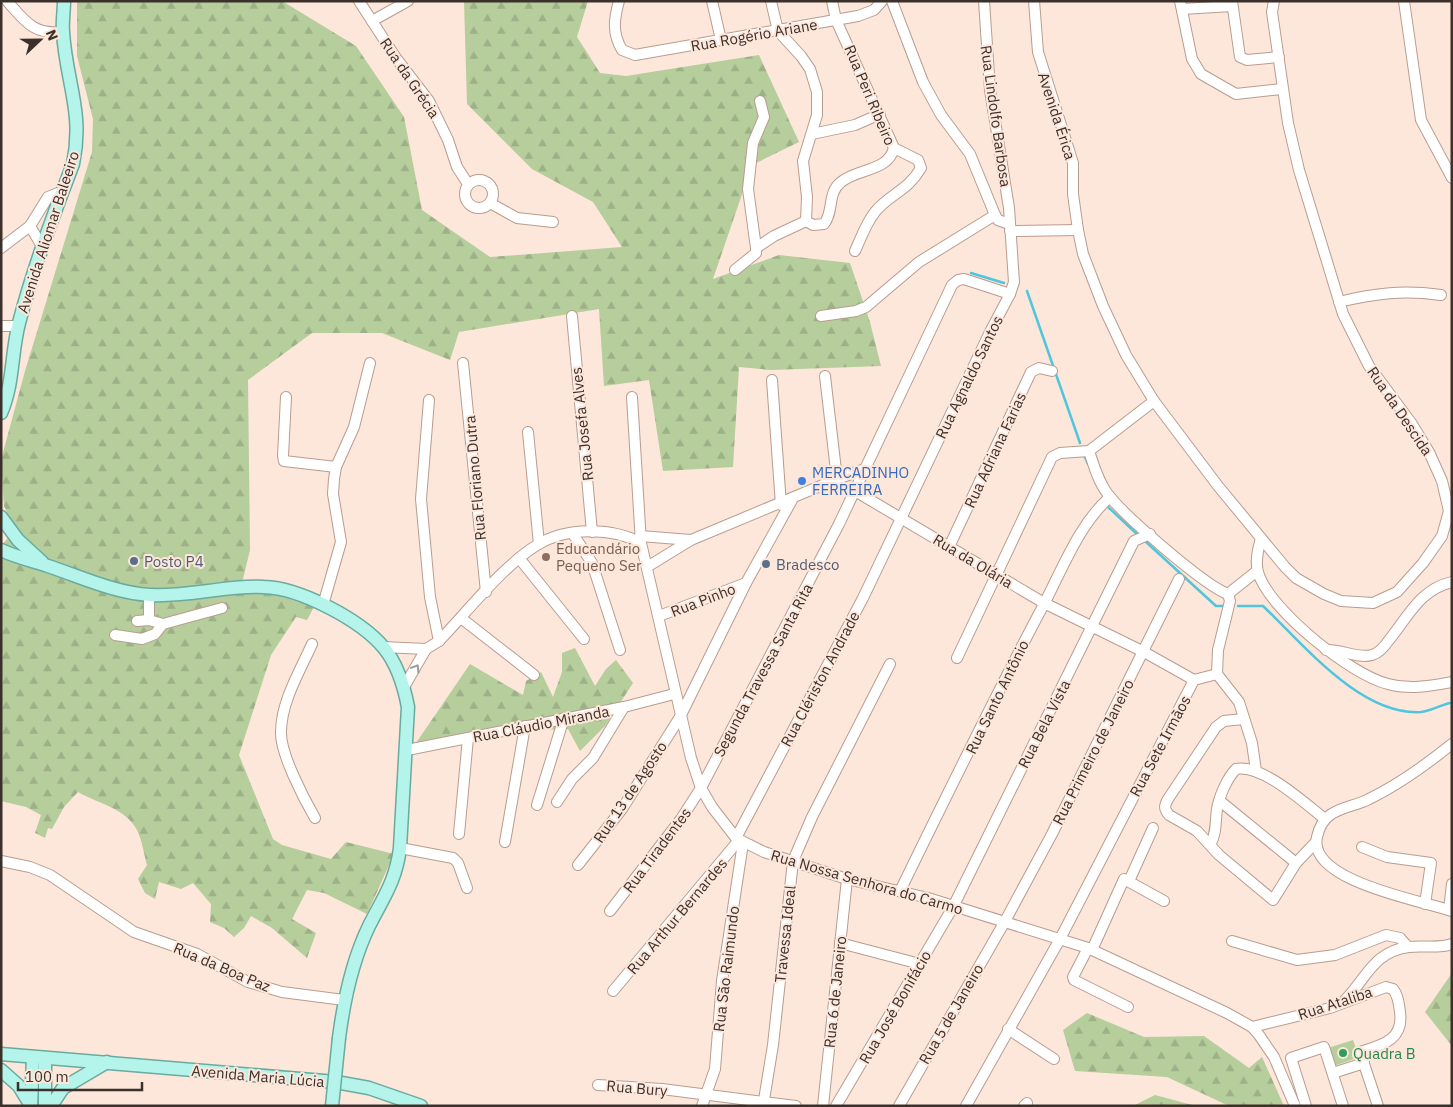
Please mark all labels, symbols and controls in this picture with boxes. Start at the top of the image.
north arrow [15,15,65,65]
street label: Rua Rogério Ariane [689,15,819,55]
text: N [42,27,62,43]
street label: Rua da Grécia [376,34,444,122]
street label: Rua Peri Ribeiro [840,42,900,148]
street label: Rua Lindolfo Barbosa [977,44,1015,188]
street label: Avenida Érica [1034,70,1080,162]
street label: Avenida Aliomar Baleeiro [13,149,83,315]
street label: Rua Agnaldo Santos [931,312,1007,442]
street label: Rua da Descida [1363,363,1437,459]
street label: Rua Josefa Alves [567,366,597,482]
street label: Rua Adriana Farias [960,389,1030,511]
street label: Rua Floriano Dutra [460,415,490,541]
place label: MERCADINHO FERREIRA [812,463,909,499]
marker: MERCADINHO FERREIRA [796,475,808,487]
street label: Rua da Olária [930,530,1016,592]
place label: Educandário Pequeno Ser [556,539,642,575]
marker: Educandário Pequeno Ser [540,551,552,563]
place label: Posto P4 [144,552,204,571]
marker: Posto P4 [128,555,140,567]
place label: Bradesco [776,555,839,574]
marker: Bradesco [760,558,772,570]
street label: Rua Pinho [668,579,738,621]
street label: Segunda Travessa Santa Rita [709,580,817,760]
street label: Rua Clériston Andrade [776,608,864,750]
street label: Rua Santo Antônio [961,637,1033,757]
one-way arrow [409,665,419,674]
street label: Rua Primeiro de Janeiro [1048,676,1138,828]
street label: Rua Bela Vista [1014,677,1074,771]
street label: Rua Sete Irmãos [1125,692,1195,800]
street label: Rua Cláudio Miranda [471,701,611,747]
street label: Rua 13 de Agosto [589,738,671,846]
street label: Rua Tiradentes [619,804,695,896]
street label: Rua Nossa Senhora do Carmo [769,845,965,919]
street label: Rua Arthur Bernardes [623,854,731,978]
street label: Travessa Ideal [770,884,800,984]
street label: Rua São Raimundo [709,905,743,1033]
street label: Rua 6 de Janeiro [820,935,850,1049]
street label: Rua da Boa Paz [171,938,273,996]
street label: Rua José Bonifácio [855,947,935,1067]
street label: Rua 5 de Janeiro [915,960,987,1068]
street label: Rua Ataliba [1295,982,1375,1024]
place label: Quadra B [1353,1044,1416,1063]
marker: Quadra B [1337,1047,1349,1059]
scale bar [18,1060,141,1092]
street label: Avenida Maria Lúcia [191,1061,325,1091]
text: 100 m [25,1067,69,1086]
street label: Rua Bury [606,1076,669,1100]

